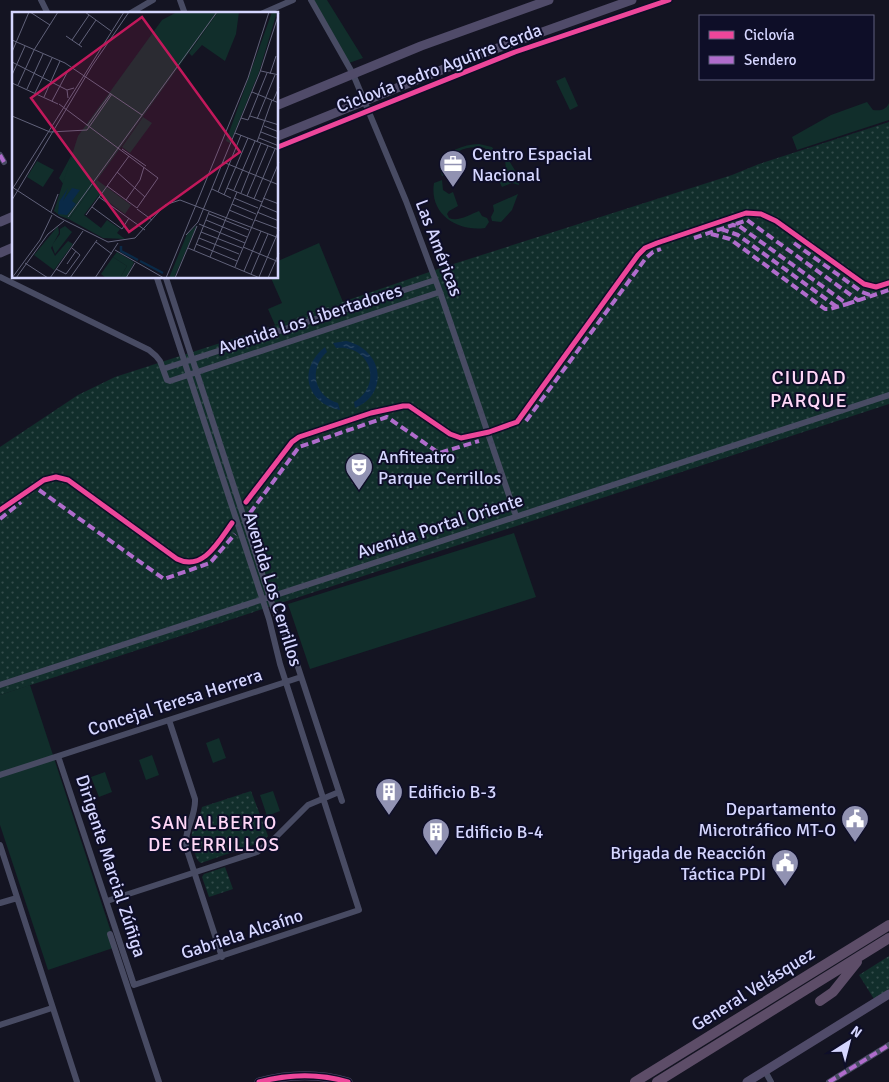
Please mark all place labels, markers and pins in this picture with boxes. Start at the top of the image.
place label: Centro Espacial Nacional [472,143,592,186]
office icon: Centro Espacial Nacional [438,149,468,188]
place label: Anfiteatro Parque Cerrillos [378,446,501,489]
theatre icon: Anfiteatro Parque Cerrillos [344,452,374,491]
building icon: Edificio B-3 [374,777,404,816]
place label: Edificio B-3 [408,781,497,803]
place label: Departamento Microtráfico MT-O [698,798,836,841]
public building icon: Departamento Microtráfico MT-O [840,804,870,843]
building icon: Edificio B-4 [421,817,451,856]
place label: Edificio B-4 [455,821,544,843]
place label: Brigada de Reacción Táctica PDI [610,842,766,885]
public building icon: Brigada de Reacción Táctica PDI [770,848,800,887]

